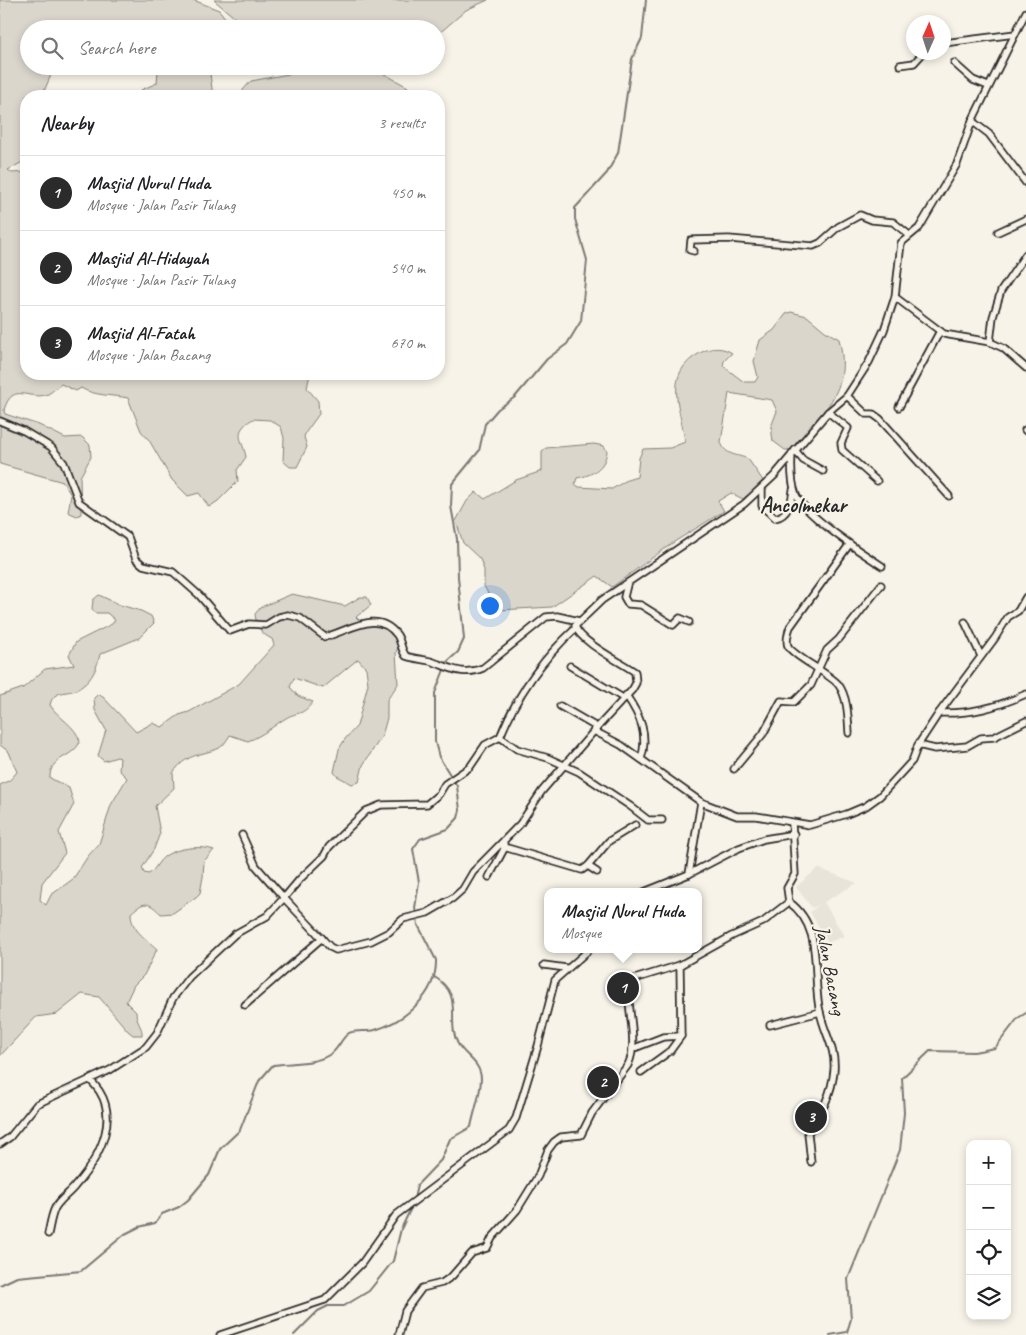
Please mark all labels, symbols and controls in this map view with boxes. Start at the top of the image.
north arrow [906,15,951,60]
search box [20,20,445,75]
icon: search [38,34,66,62]
text: Search here [78,36,155,60]
text: Nearby [40,110,93,136]
text: 3 results [378,113,425,133]
text: Masjid Nurul Huda [87,171,210,195]
text: 1 [52,183,60,203]
text: 450 m [391,183,425,203]
text: Mosque · Jalan Pasir Tulang [87,195,235,215]
text: Masjid Al-Hidayah [87,246,209,270]
text: 2 [52,258,60,278]
text: 540 m [391,258,425,278]
text: Mosque · Jalan Pasir Tulang [87,270,235,290]
text: Masjid Al-Fatah [87,321,195,345]
text: 3 [52,333,60,353]
text: 670 m [391,333,425,353]
text: Mosque · Jalan Bacang [87,345,210,365]
district label: Ancolmekar [760,491,848,519]
your location [477,593,503,619]
popup [544,888,702,953]
text: Masjid Nurul Huda [561,899,685,923]
street label: Jalan Bacang [809,922,852,1019]
text: Mosque [561,923,601,943]
pin: 1 [607,969,639,1007]
pin: 2 [587,1063,619,1101]
pin: 3 [795,1098,827,1136]
map controls [966,1140,1011,1320]
button: + [966,1140,1011,1185]
button: − [966,1185,1011,1230]
button: locate [966,1230,1011,1275]
button: layers [966,1275,1011,1320]

